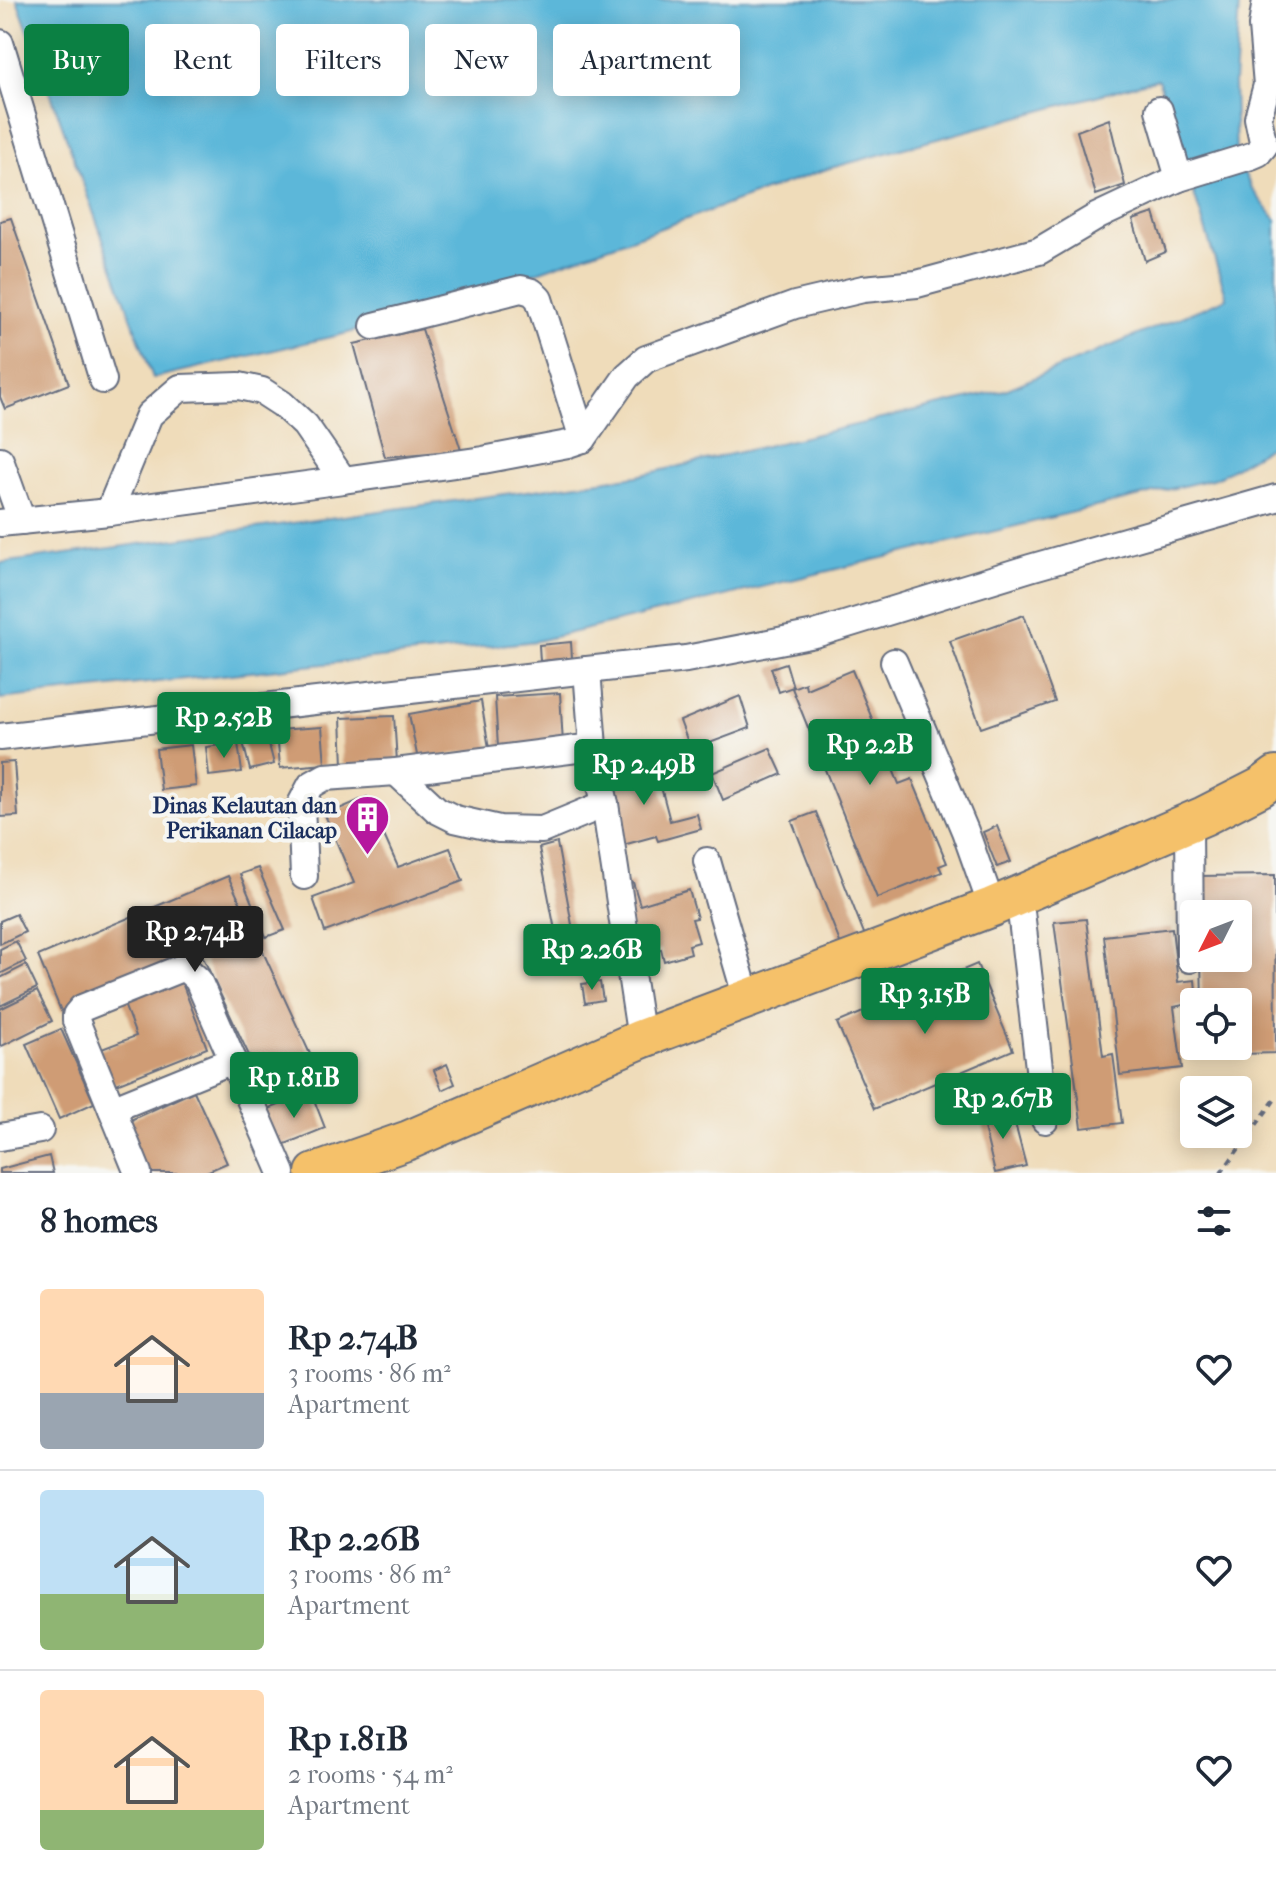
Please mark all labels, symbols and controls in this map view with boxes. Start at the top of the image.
chip: Buy [24,24,129,96]
chip: Rent [145,24,260,96]
chip: Filters [276,24,409,96]
chip: New [425,24,537,96]
chip: Apartment [553,24,740,96]
pin: Rp 2.52B [141,692,307,760]
text: Rp 2.52B [175,702,273,733]
pin: Rp 2.2B [796,719,944,787]
text: Rp 2.2B [826,729,914,760]
pin: Rp 2.49B [561,739,727,807]
text: Rp 2.49B [592,749,696,780]
place label: Dinas Kelautan dan Perikanan Cilacap [153,793,337,844]
building icon: Dinas Kelautan dan Perikanan Cilacap [344,794,392,857]
north arrow [1180,900,1252,972]
map controls [1180,900,1252,1148]
pin: Rp 2.74B [112,906,278,974]
text: Rp 2.74B [145,916,245,947]
pin: Rp 2.26B [509,924,675,992]
text: Rp 2.26B [541,934,643,965]
pin: Rp 3.15B [842,968,1008,1036]
text: Rp 3.15B [879,978,971,1009]
button: locate [1180,988,1252,1060]
pin: Rp 1.81B [211,1052,377,1120]
text: Rp 1.81B [248,1062,340,1093]
pin: Rp 2.67B [920,1073,1086,1141]
button: layers [1180,1076,1252,1148]
text: Rp 2.67B [953,1083,1053,1114]
icon: filters [1192,1199,1236,1243]
text: 8 homes [40,1201,158,1241]
text: Rp 2.74B [288,1318,418,1358]
icon: home [104,1321,200,1417]
icon: heart [1192,1347,1236,1391]
text: 3 rooms · 86 m² [288,1358,451,1389]
text: Apartment [288,1389,410,1420]
text: Rp 2.26B [288,1519,420,1559]
icon: home [104,1522,200,1618]
icon: heart [1192,1548,1236,1592]
text: 3 rooms · 86 m² [288,1559,451,1590]
text: Apartment [288,1590,410,1621]
text: Rp 1.81B [288,1719,408,1759]
icon: home [104,1722,200,1818]
icon: heart [1192,1748,1236,1792]
text: 2 rooms · 54 m² [288,1759,453,1790]
text: Apartment [288,1790,410,1821]

